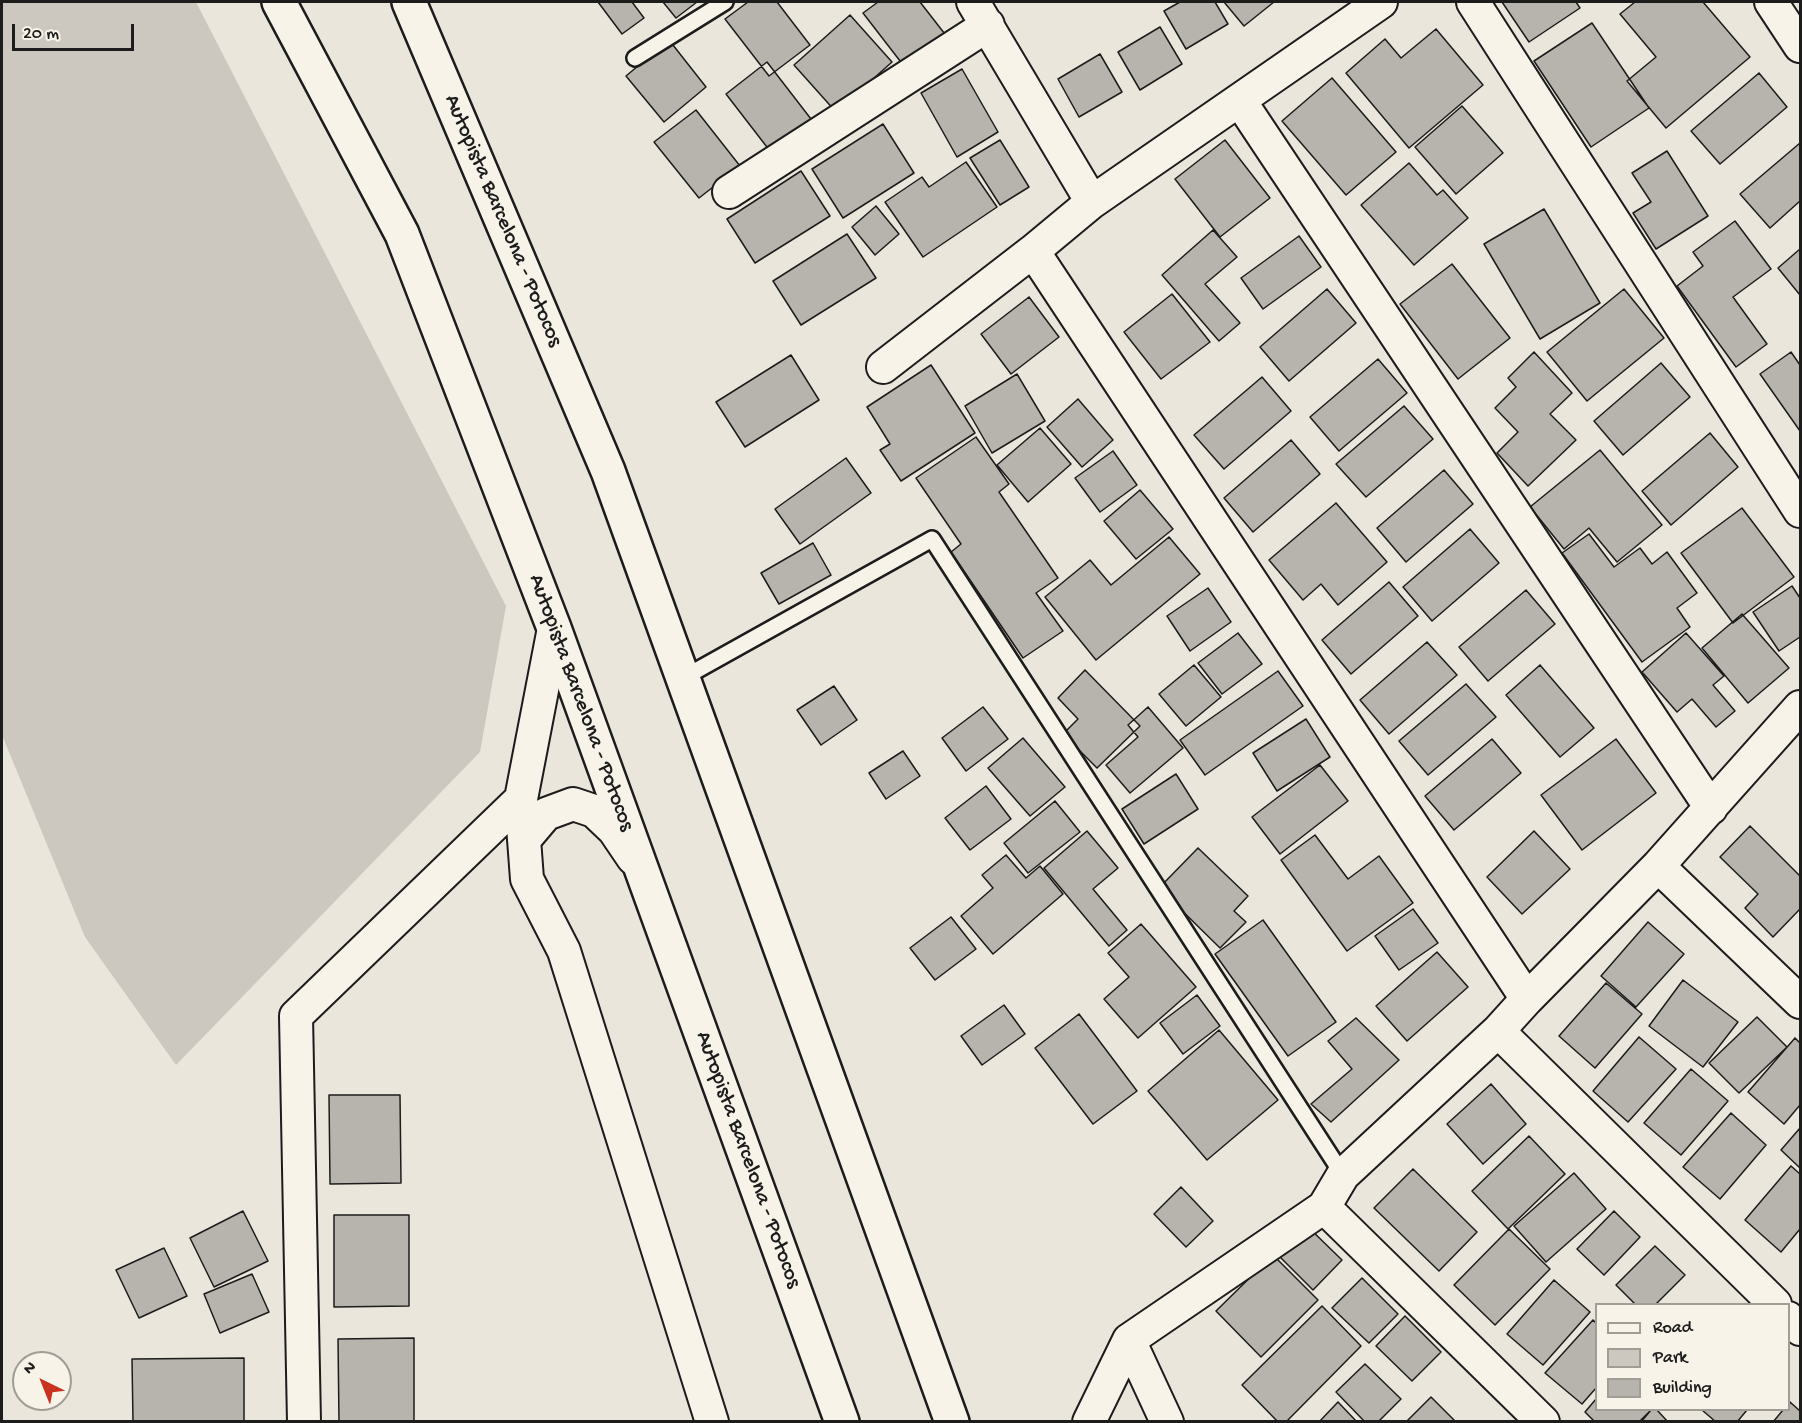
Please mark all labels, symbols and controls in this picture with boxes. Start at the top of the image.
scale bar [15,12,136,50]
text: 20 m [23,24,59,45]
street label: Autopista Barcelona - Potocos [437,91,567,351]
street label: Autopista Barcelona - Potocos [521,571,639,835]
street label: Autopista Barcelona - Potocos [688,1028,806,1292]
legend [1595,1303,1790,1411]
text: Road [1653,1318,1692,1339]
text: Park [1653,1348,1687,1369]
north arrow [12,1351,72,1411]
text: N [20,1358,41,1379]
text: Building [1653,1378,1712,1399]

